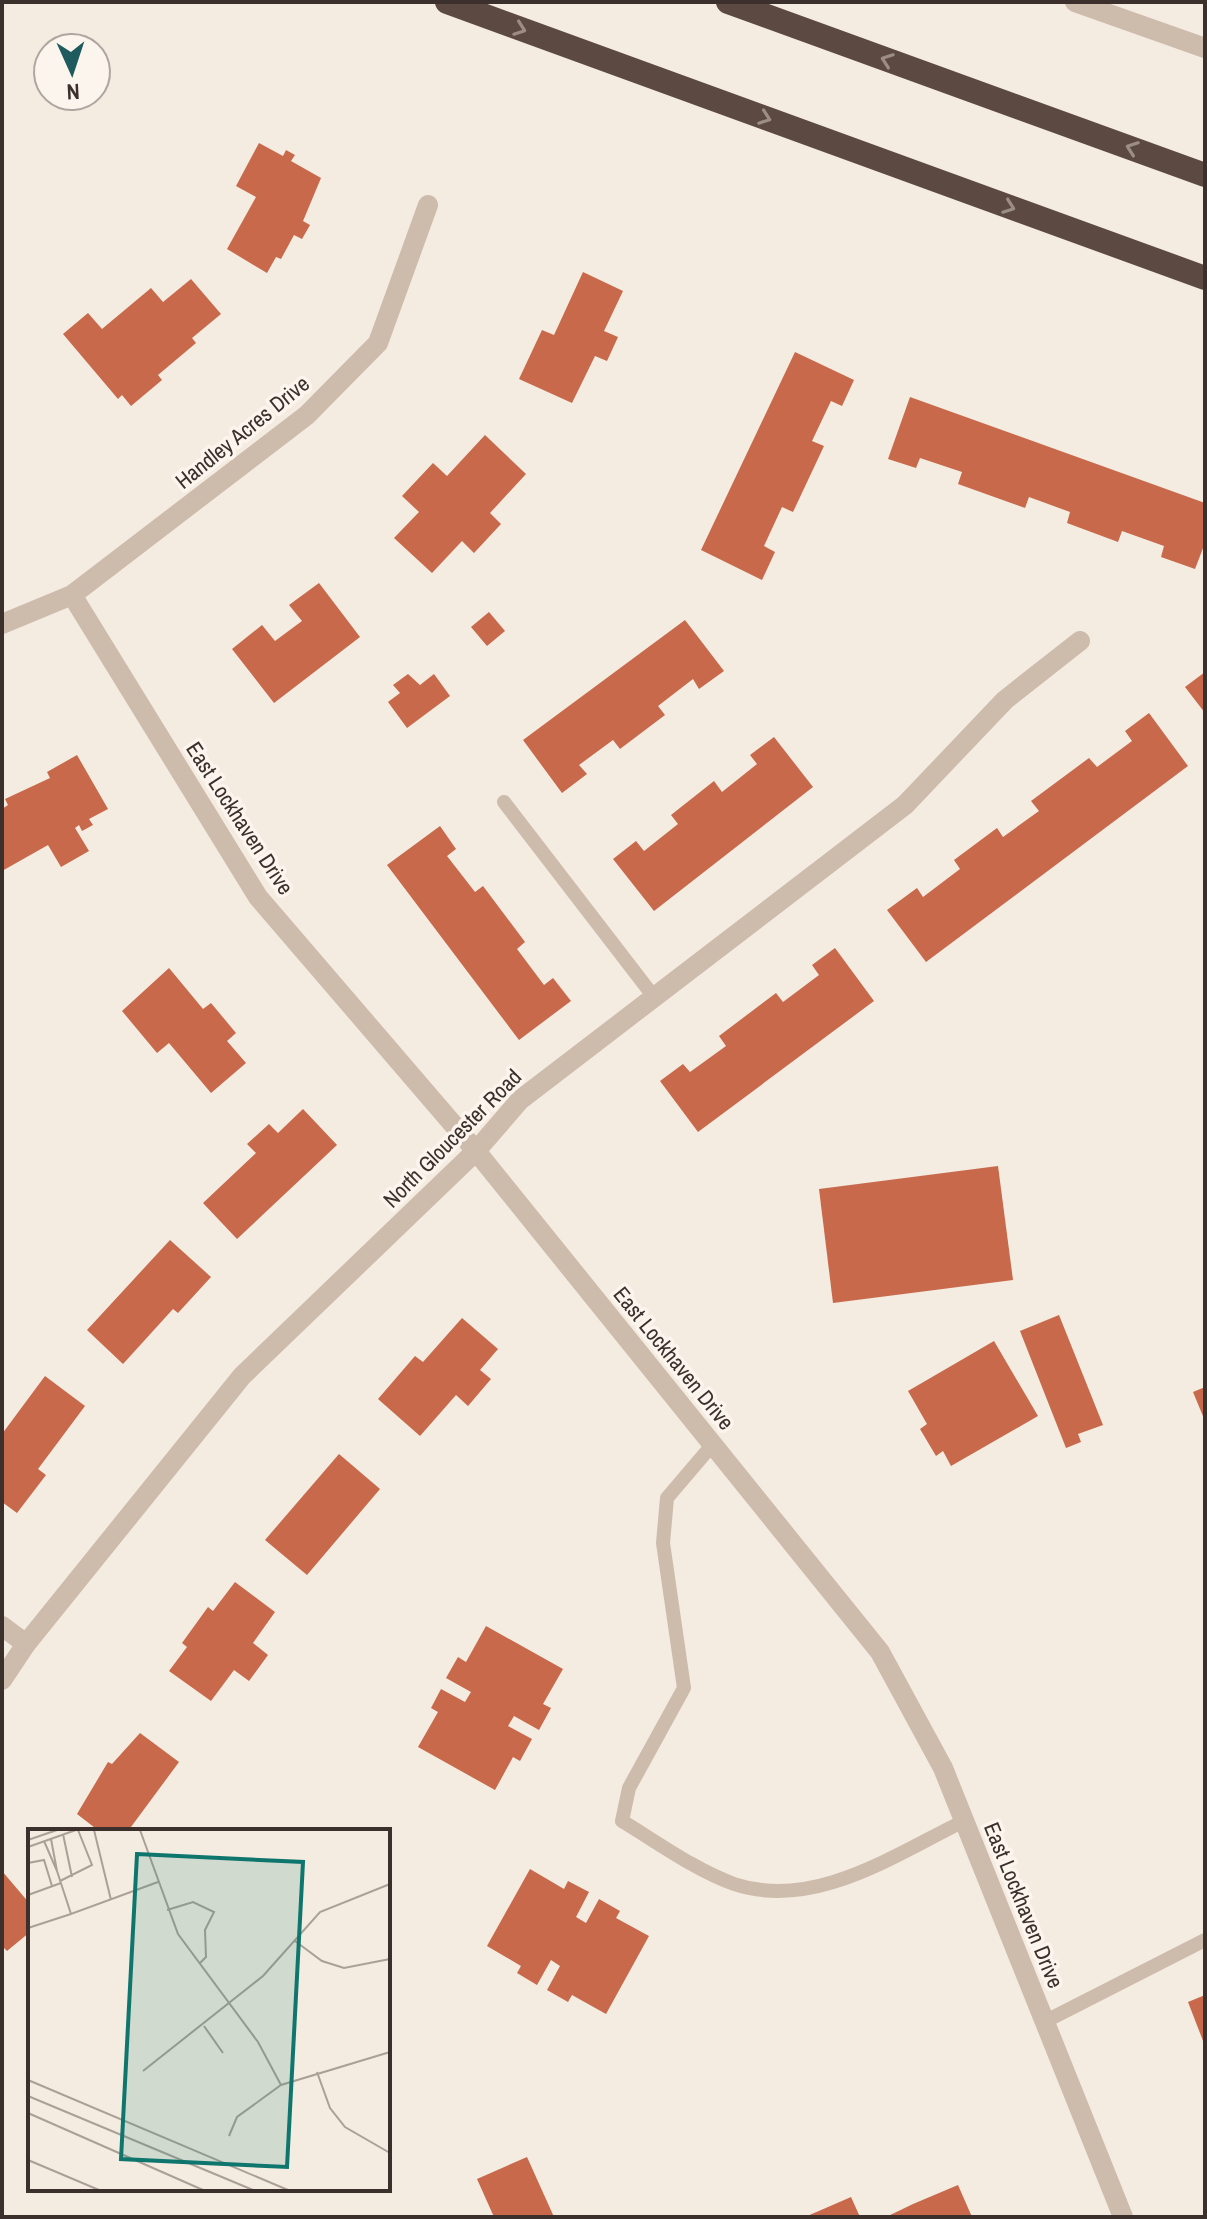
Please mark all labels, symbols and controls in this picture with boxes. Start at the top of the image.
one-way arrow [512,19,526,35]
north arrow [32,32,112,112]
one-way arrow [881,53,895,69]
text: N [66,77,80,107]
one-way arrow [757,108,771,124]
one-way arrow [1126,141,1140,158]
one-way arrow [1001,197,1015,213]
street label: Handley Acres Drive [169,369,315,495]
street label: East Lockhaven Drive [179,736,301,900]
street label: North Gloucester Road [376,1062,528,1214]
street label: East Lockhaven Drive [607,1280,741,1436]
street label: East Lockhaven Drive [977,1818,1071,1992]
inset map [28,1829,390,2191]

